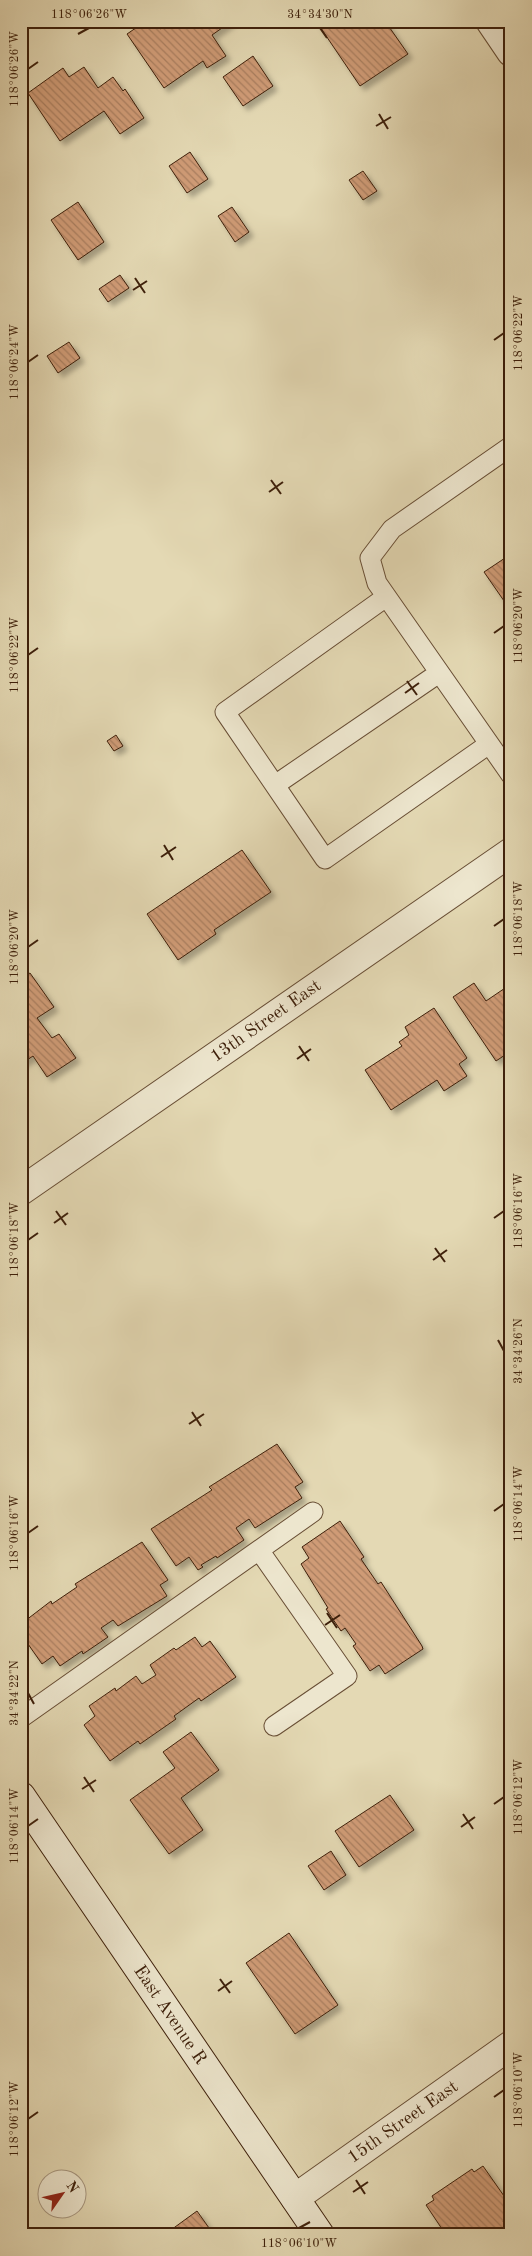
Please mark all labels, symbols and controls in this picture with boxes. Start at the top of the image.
text: 118°06'26"W [51,9,127,21]
text: 34°34'30"N [287,9,353,21]
text: 118°06'26"W [9,31,21,107]
text: 118°06'22"W [513,295,525,371]
text: 118°06'24"W [9,324,21,400]
text: 118°06'20"W [513,588,525,664]
text: 118°06'22"W [9,617,21,693]
text: 118°06'18"W [513,881,525,957]
text: 118°06'20"W [9,909,21,985]
street label: 13th Street East [208,976,324,1066]
text: 118°06'16"W [513,1173,525,1249]
text: 118°06'18"W [9,1202,21,1278]
text: 34°34'26"N [513,1318,525,1384]
text: 118°06'14"W [513,1466,525,1542]
text: 118°06'16"W [9,1495,21,1571]
text: 34°34'22"N [9,1660,21,1726]
text: 118°06'12"W [513,1759,525,1835]
text: 118°06'14"W [9,1788,21,1864]
street label: East Avenue R [130,1962,210,2068]
text: 118°06'10"W [513,2052,525,2128]
street label: 15th Street East [345,2077,461,2167]
text: 118°06'12"W [9,2081,21,2157]
north arrow [38,2168,88,2218]
text: N [63,2179,81,2196]
text: 118°06'10"W [261,2238,337,2250]

